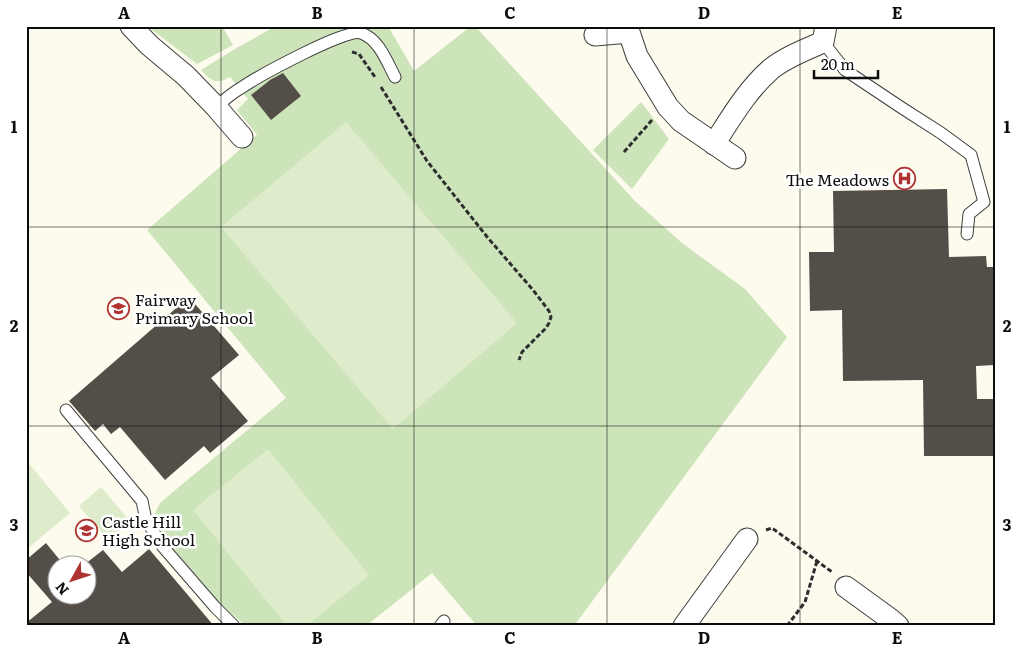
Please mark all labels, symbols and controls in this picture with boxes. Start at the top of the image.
text: A [118,0,130,24]
text: B [311,0,323,24]
text: C [504,0,516,24]
text: D [698,0,710,24]
text: E [892,0,903,24]
scale bar [814,48,877,80]
text: 20 m [821,52,855,75]
text: 1 [11,114,18,138]
text: 1 [1004,114,1011,138]
place label: The Meadows [786,167,889,191]
hospital icon: The Meadows [893,167,917,191]
place label: Fairway Primary School [135,287,253,329]
school or university icon: Fairway Primary School [107,296,131,320]
text: 2 [10,313,19,337]
text: 2 [1003,313,1012,337]
place label: Castle Hill High School [102,509,195,551]
text: 3 [10,512,19,536]
text: 3 [1003,512,1012,536]
school or university icon: Castle Hill High School [74,518,98,542]
north arrow [48,554,98,604]
text: N [50,578,73,600]
text: A [118,625,130,649]
text: B [311,625,323,649]
text: C [504,625,516,649]
text: D [698,625,710,649]
text: E [892,625,903,649]

